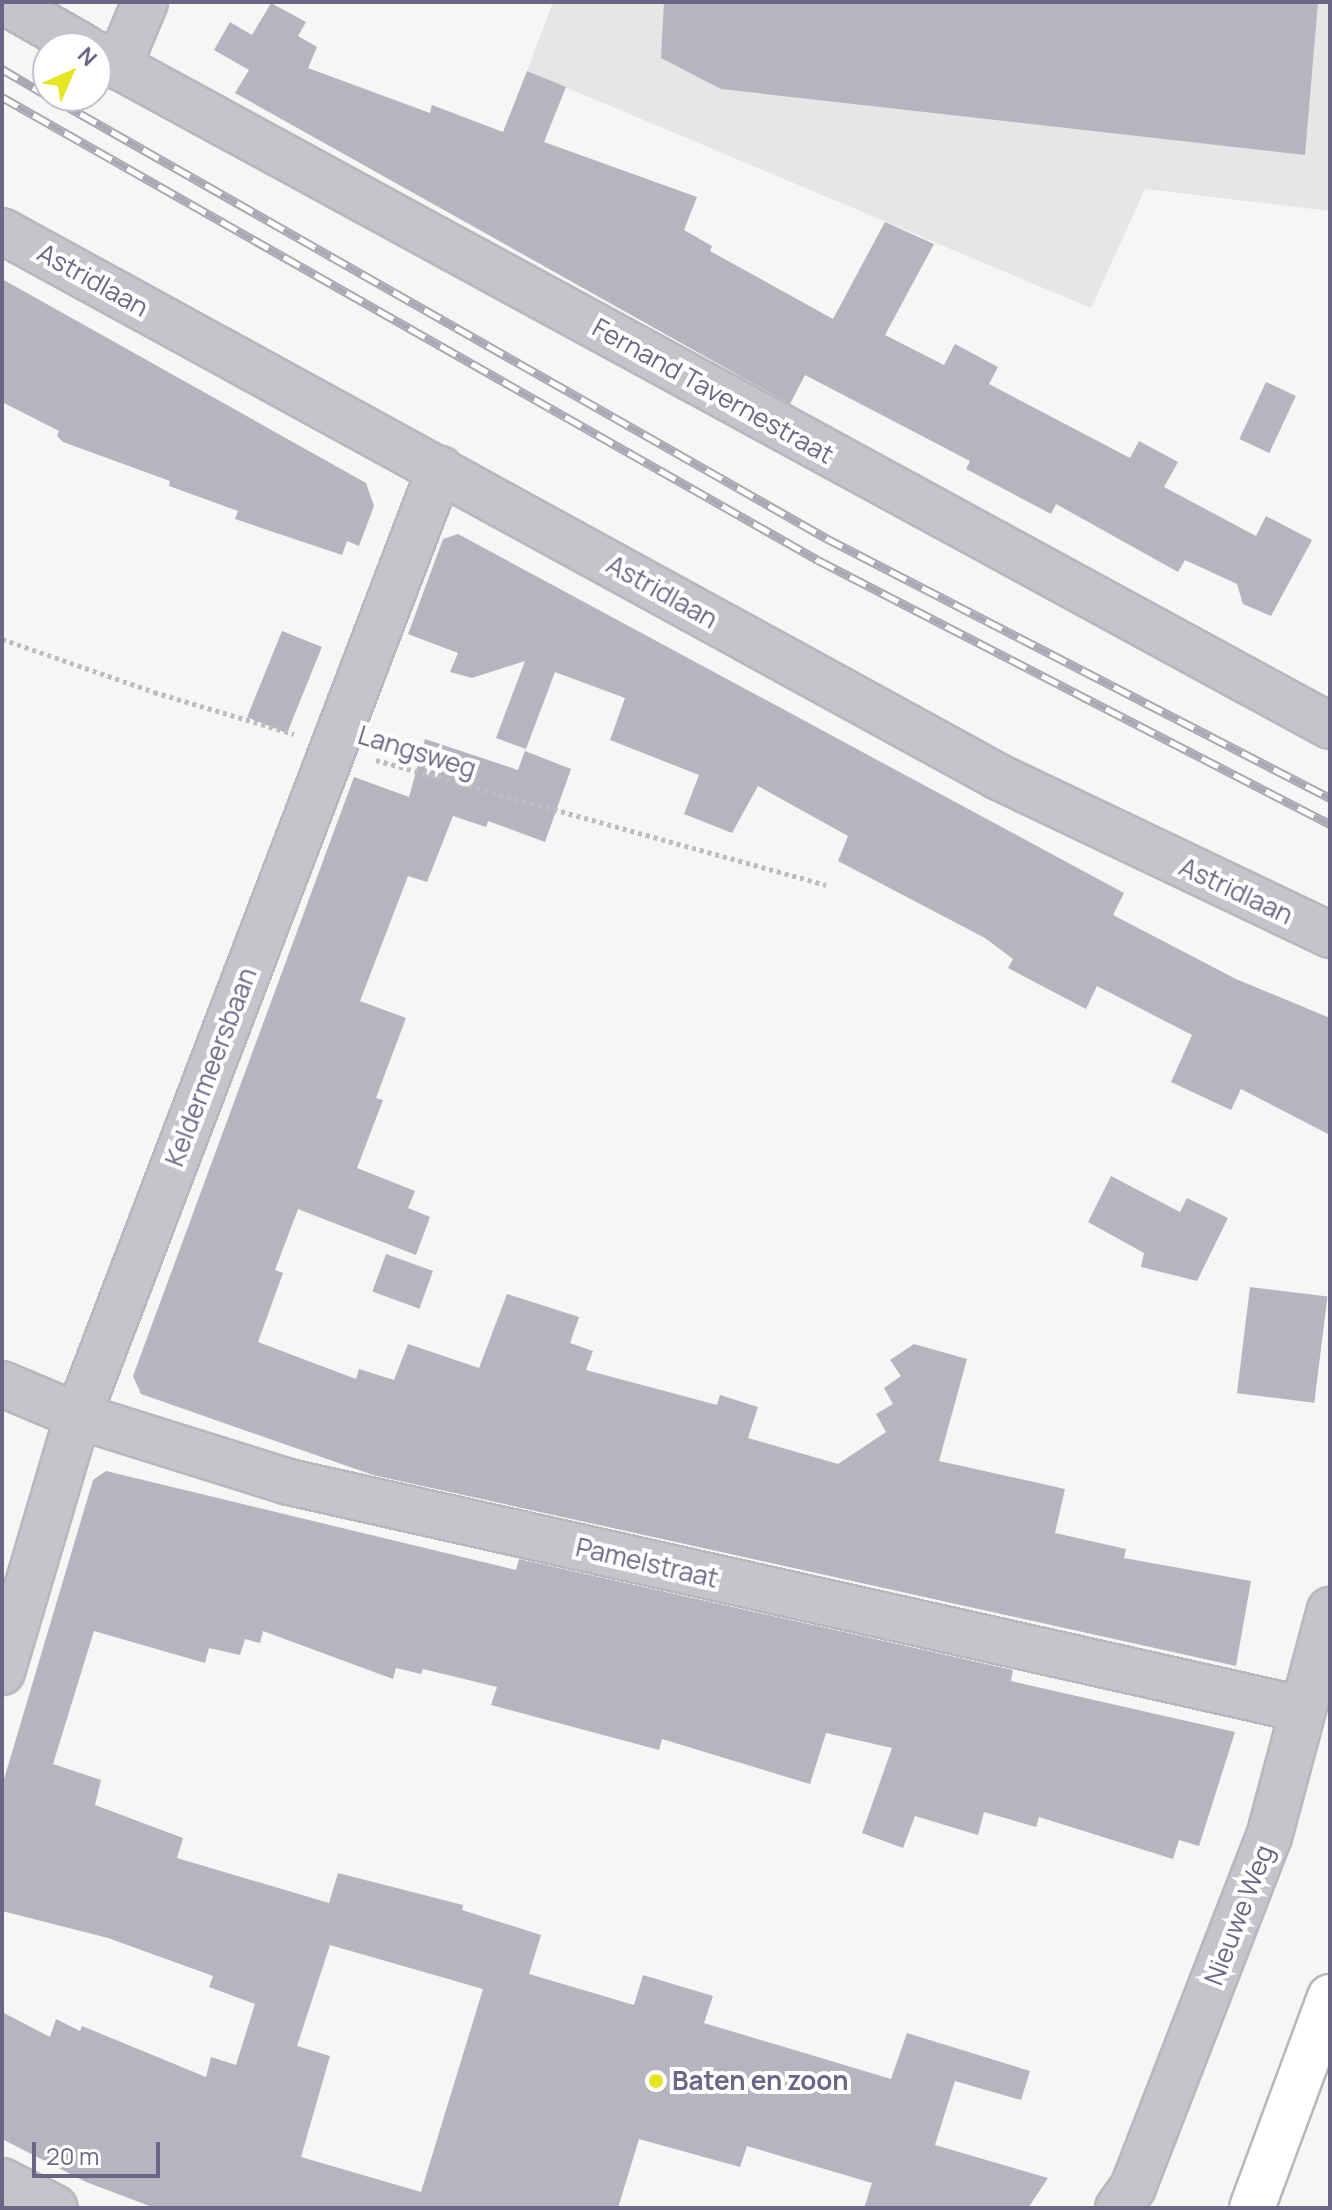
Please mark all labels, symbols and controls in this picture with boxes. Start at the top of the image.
north arrow [32,32,112,112]
text: N [71,40,104,73]
street label: Astridlaan [32,237,154,323]
street label: Fernand Tavernestraat [587,312,839,470]
street label: Astridlaan [601,549,723,635]
street label: Langsweg [354,719,480,785]
street label: Astridlaan [1174,851,1298,931]
street label: Keldermeersbaan [159,963,263,1171]
street label: Pamelstraat [573,1531,721,1595]
street label: Nieuwe Weg [1198,1840,1280,1990]
place label: Baten en zoon [672,2065,849,2097]
marker: Baten en zoon [647,2072,665,2090]
scale bar [36,2126,164,2176]
text: 20 m [46,2139,99,2172]

